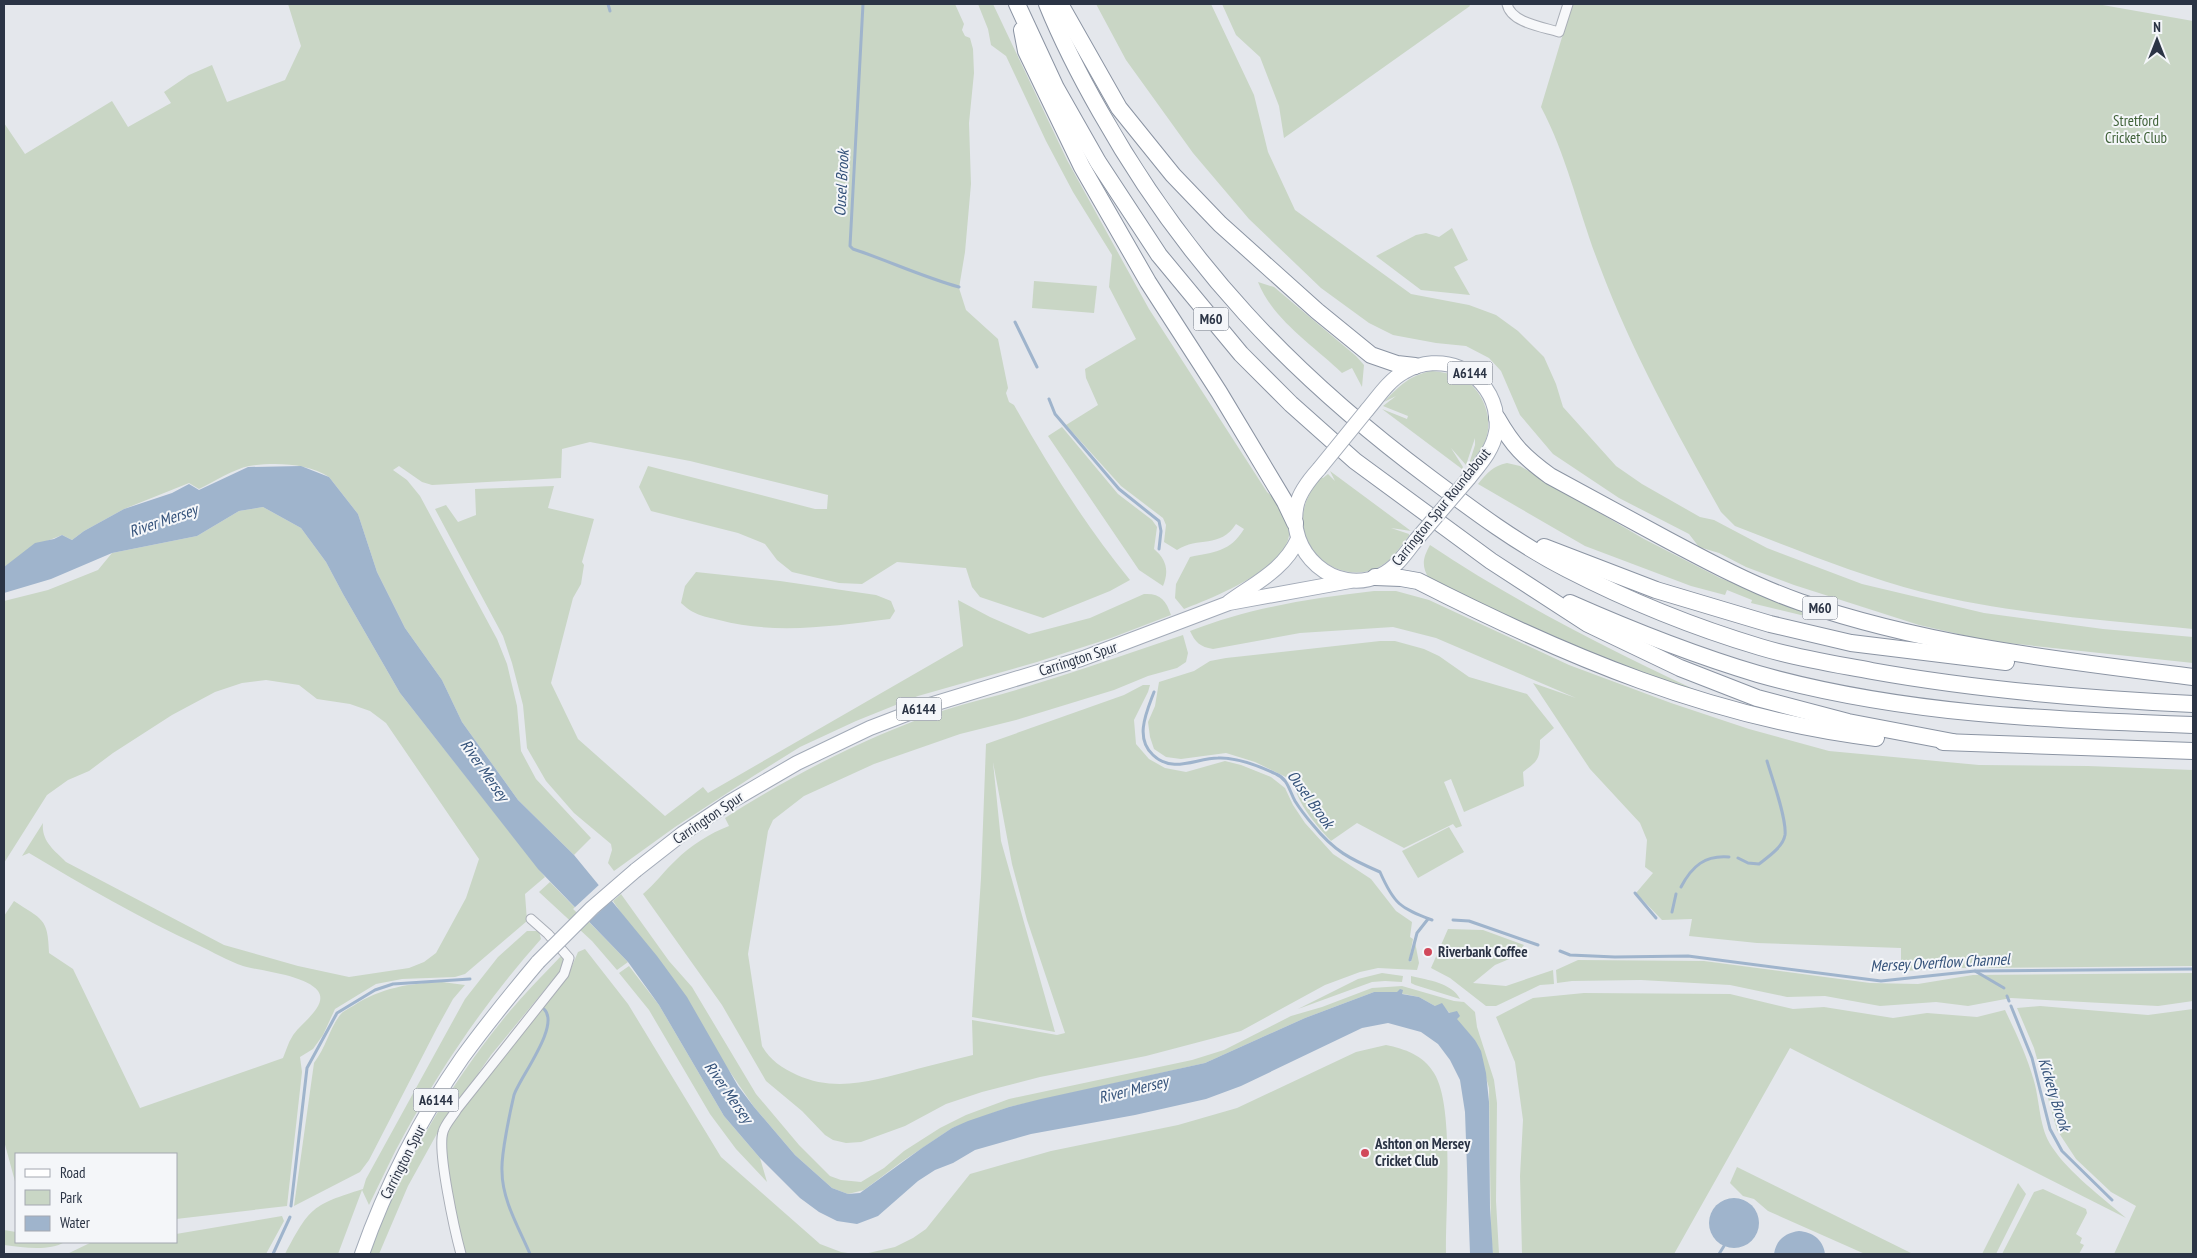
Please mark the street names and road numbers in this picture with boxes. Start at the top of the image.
road number: M60 [1194,308,1228,330]
road number: A6144 [1448,362,1492,384]
street label: Carrington Spur Roundabout [1387,444,1494,570]
road number: M60 [1802,596,1838,620]
street label: Carrington Spur [1036,637,1120,680]
road number: A6144 [896,698,942,721]
street label: Carrington Spur [669,787,747,848]
road number: A6144 [414,1088,458,1112]
street label: Carrington Spur [376,1121,430,1202]

